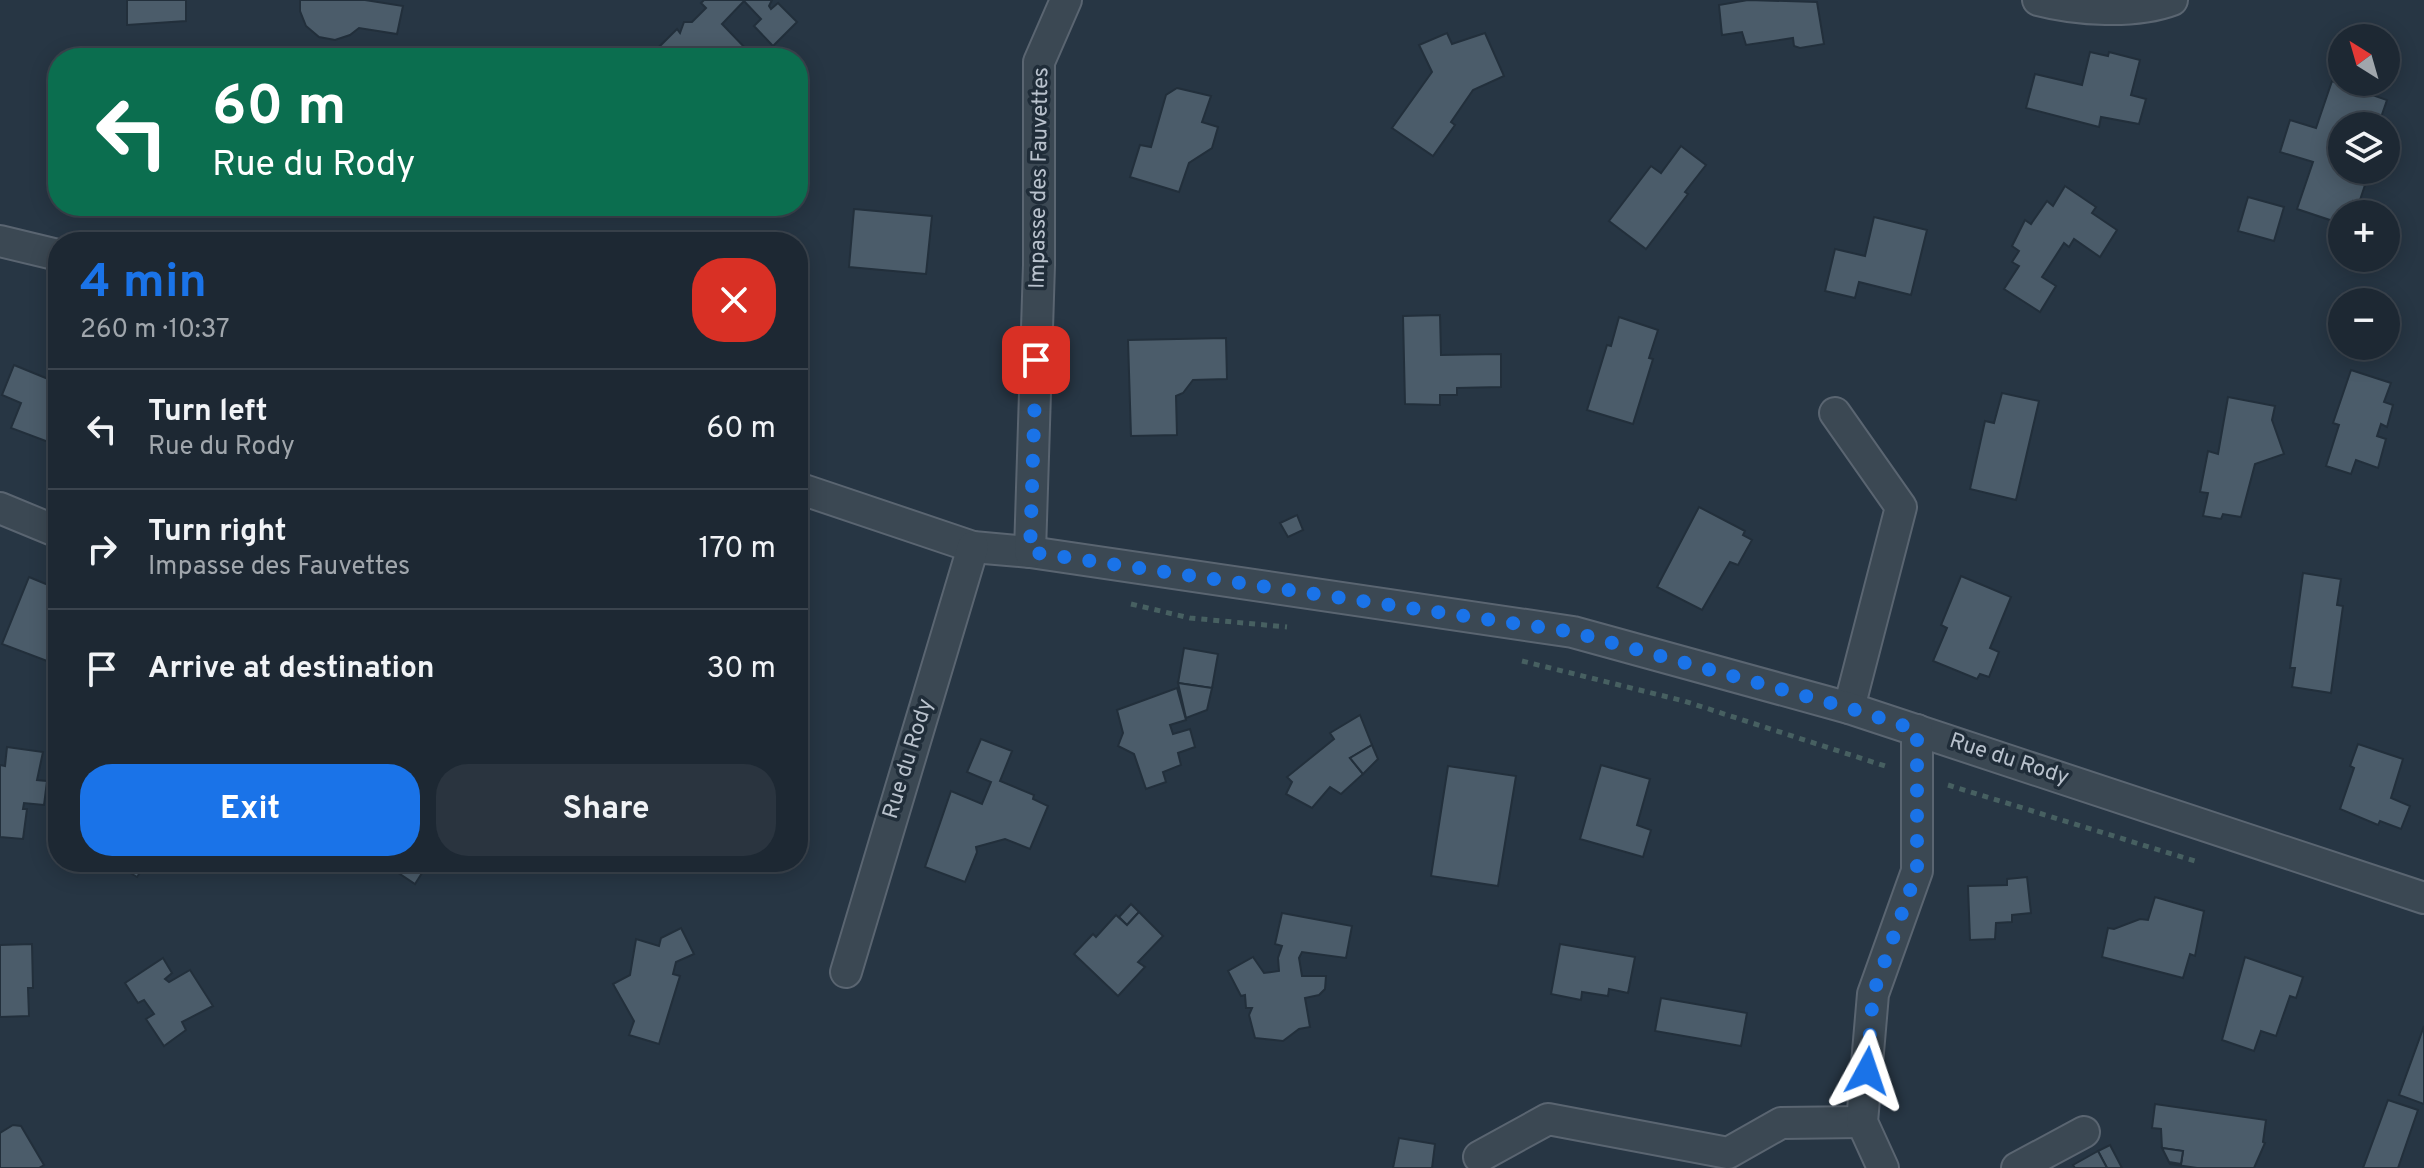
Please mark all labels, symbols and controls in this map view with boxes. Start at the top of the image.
north arrow [2328,24,2400,96]
map controls [2328,24,2400,360]
street label: Impasse des Fauvettes [1025,67,1055,289]
text: 60 m [212,74,346,144]
icon: left [80,80,184,184]
button: layers [2328,112,2400,184]
text: Rue du Rody [212,143,415,189]
button: + [2328,200,2400,272]
text: 4 min [80,254,207,314]
button: close [692,258,776,342]
button: − [2328,288,2400,360]
text: 260 m · 10:37 [80,314,230,347]
pin [1002,326,1070,394]
icon: arrive [1014,338,1058,382]
text: Turn left [148,394,268,431]
icon: left [80,407,124,451]
text: 60 m [706,411,776,448]
text: Rue du Rody [148,431,295,464]
text: Turn right [148,514,286,551]
icon: right [80,527,124,571]
text: 170 m [698,531,776,568]
text: Impasse des Fauvettes [148,551,410,584]
icon: arrive [80,647,124,691]
text: Arrive at destination [148,651,434,688]
text: 30 m [707,651,776,688]
street label: Rue du Rody [878,696,940,822]
street label: Rue du Rody [1946,728,2072,792]
button: Exit [80,764,420,856]
button: Share [436,764,776,856]
position arrow [1825,1029,1909,1113]

